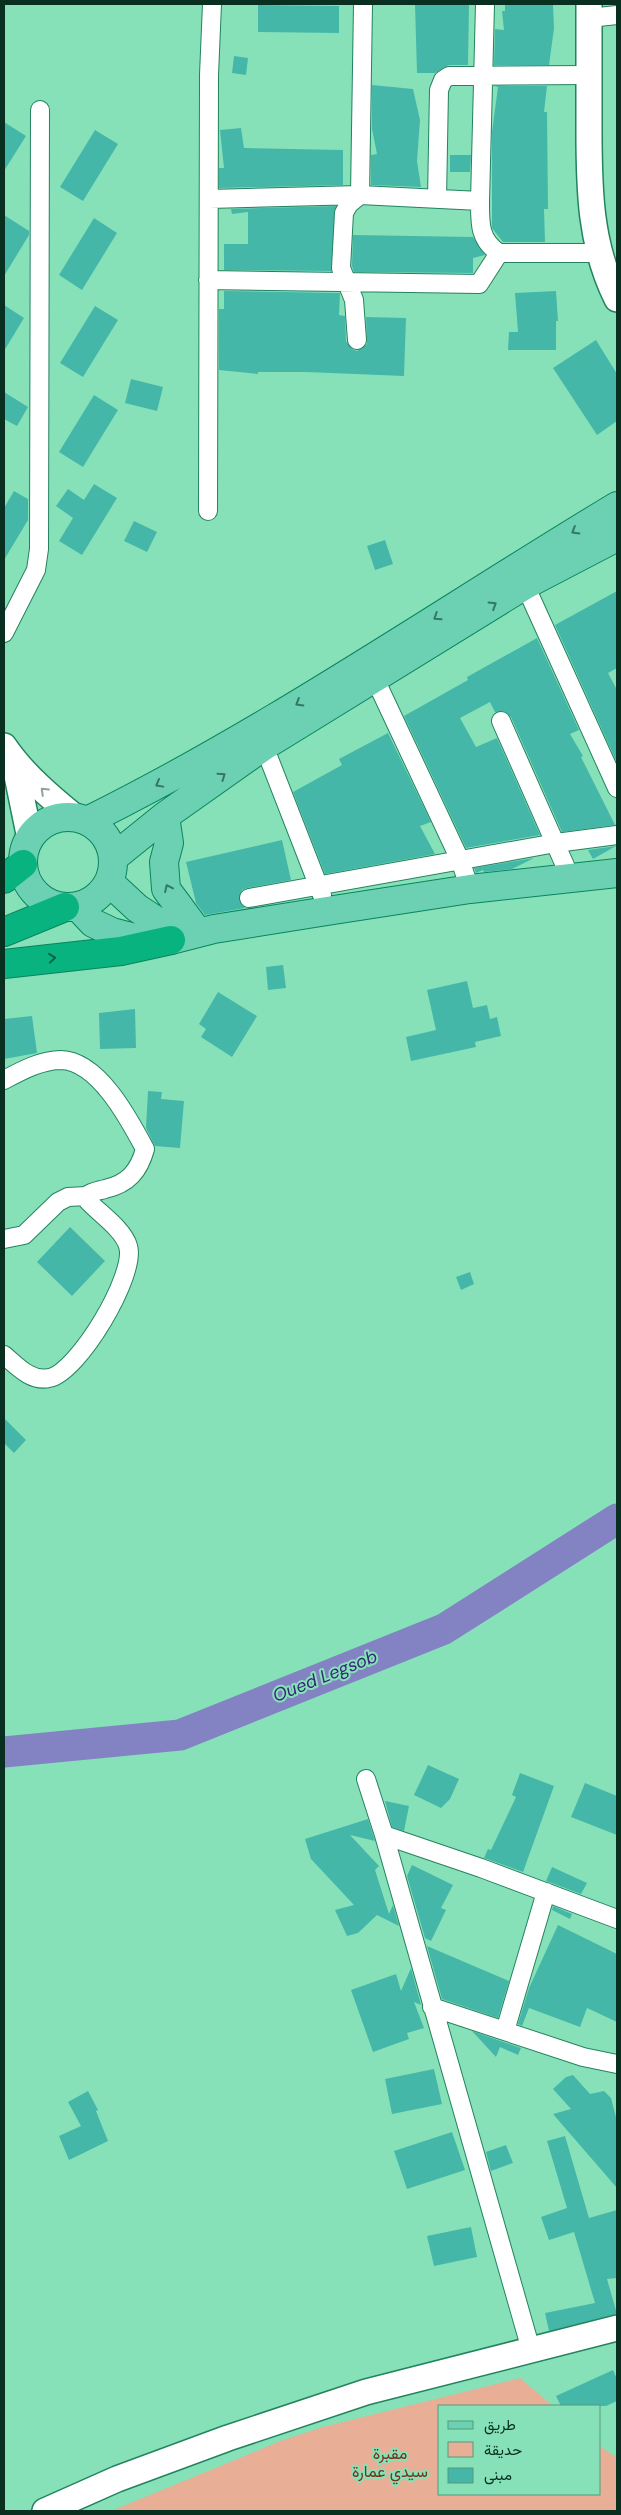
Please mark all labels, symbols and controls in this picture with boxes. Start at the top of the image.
one-way arrow [572,525,581,535]
one-way arrow [487,602,496,611]
one-way arrow [434,610,443,620]
one-way arrow [296,696,305,706]
one-way arrow [216,773,226,782]
one-way arrow [155,778,164,788]
one-way arrow [41,788,50,797]
one-way arrow [164,884,174,893]
one-way arrow [49,953,57,964]
water label: Oued Legsob [269,1644,381,1708]
legend [438,2405,601,2495]
text: طريق [484,2415,516,2435]
text: حديقة [484,2440,522,2460]
park label: مقبرة سيدي عمارة [352,2443,428,2485]
text: مبنى [484,2465,512,2485]

